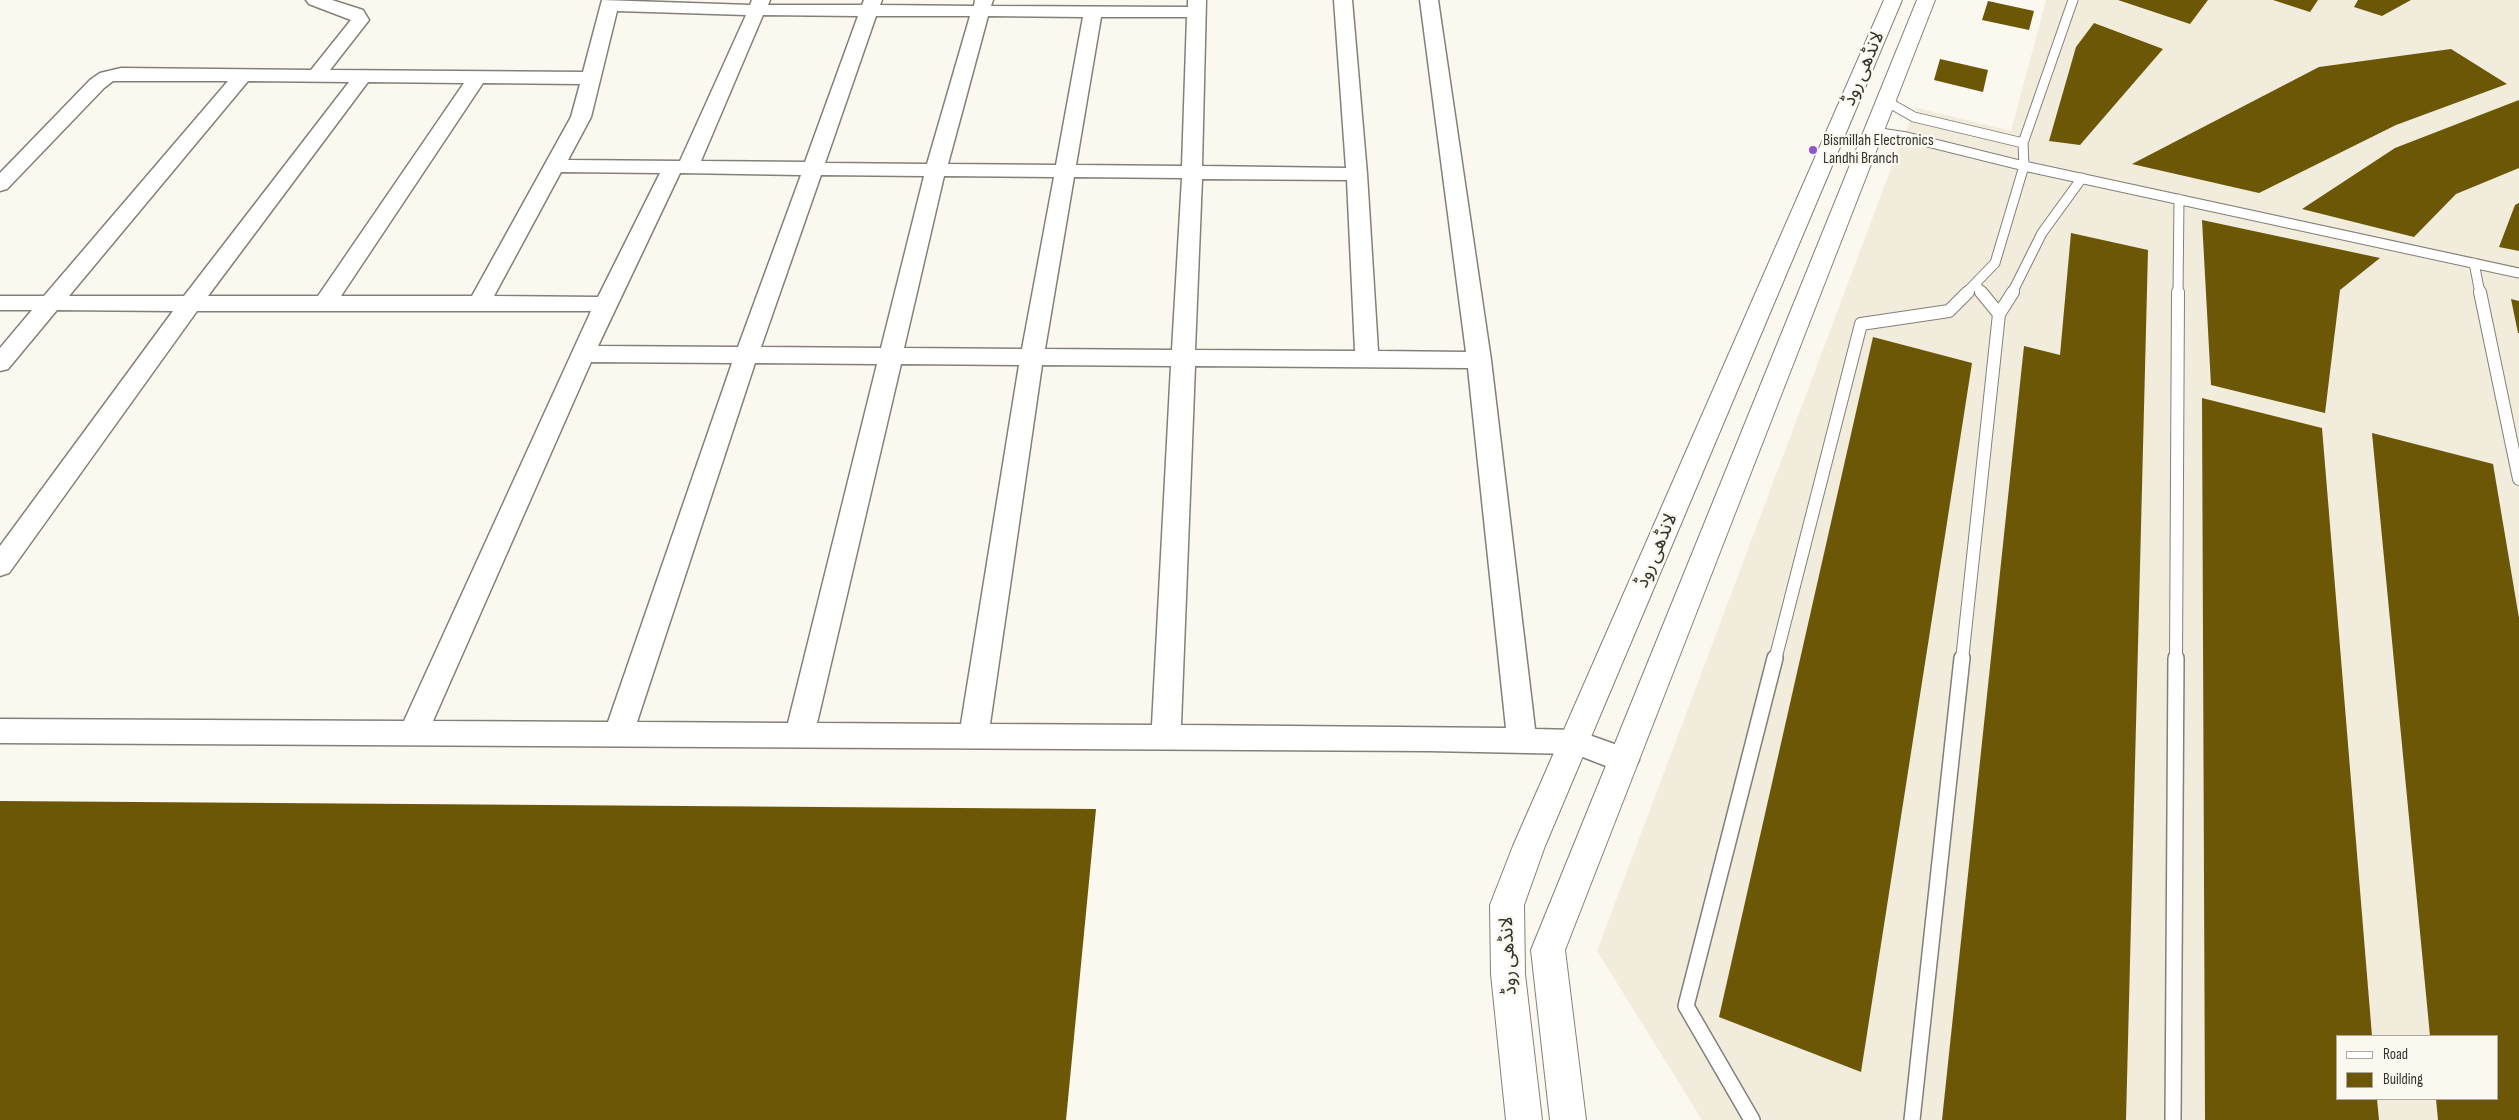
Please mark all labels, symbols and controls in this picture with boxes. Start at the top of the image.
street label: لانڈھی روڈ [1838,28,1890,110]
place label: Bismillah Electronics Landhi Branch [1823,131,1934,169]
marker: Bismillah Electronics Landhi Branch [1807,144,1819,156]
street label: لانڈھی روڈ [1631,510,1683,592]
street label: لانڈھی روڈ [1496,916,1522,996]
legend [2336,1035,2499,1100]
text: Road [2383,1045,2408,1064]
text: Building [2383,1070,2423,1089]

